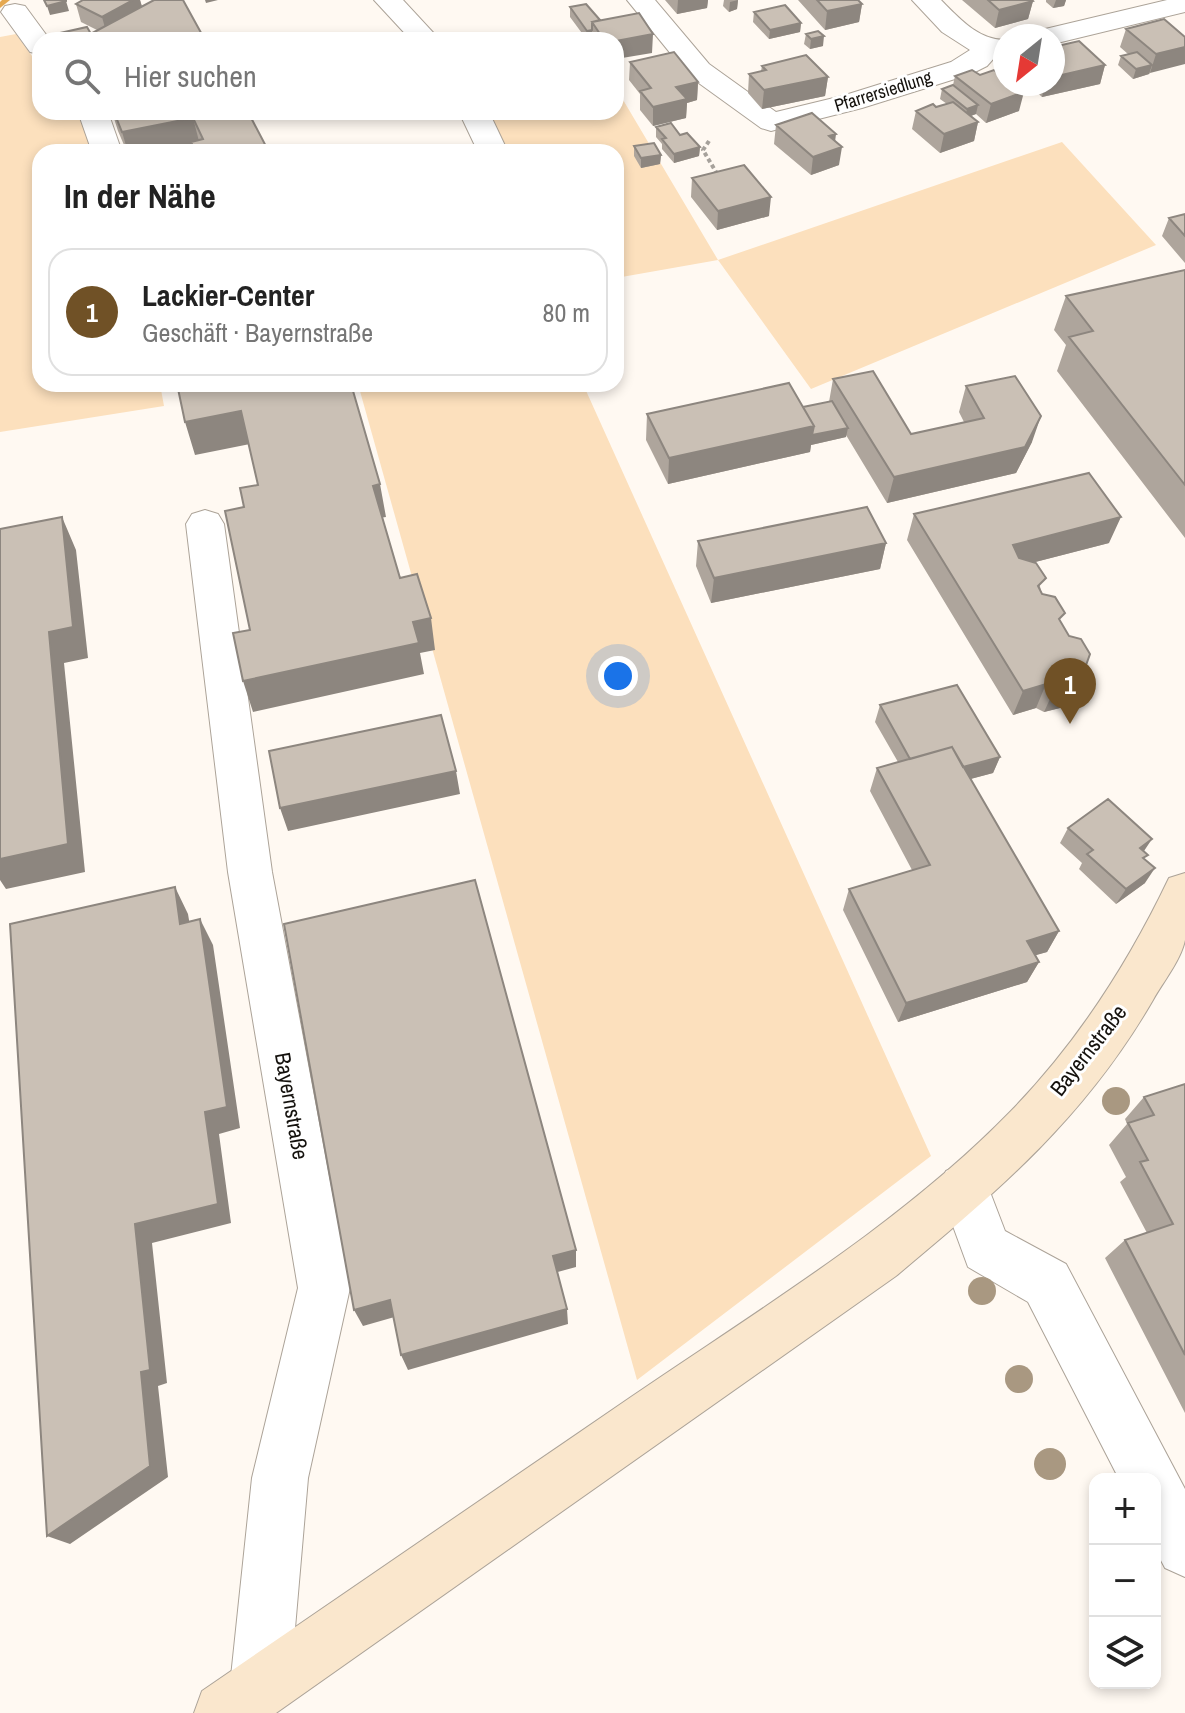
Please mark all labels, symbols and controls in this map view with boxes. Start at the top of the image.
north arrow [993,24,1065,96]
search box [32,32,624,120]
icon: search [60,54,104,98]
text: Hier suchen [124,56,257,96]
street label: Pfarrersiedlung [831,64,936,118]
text: In der Nähe [64,173,216,219]
text: Lackier-Center [142,275,314,315]
text: 1 [86,295,98,330]
text: 80 m [543,295,590,330]
text: Geschäft · Bayernstraße [142,315,373,350]
your location [598,656,638,696]
pin: 1 [1044,658,1096,724]
street label: Bayernstraße [1043,998,1133,1102]
street label: Bayernstraße [268,1050,316,1162]
map controls [1089,1473,1161,1689]
button: + [1089,1473,1161,1545]
button: − [1089,1545,1161,1617]
button: layers [1089,1617,1161,1689]

